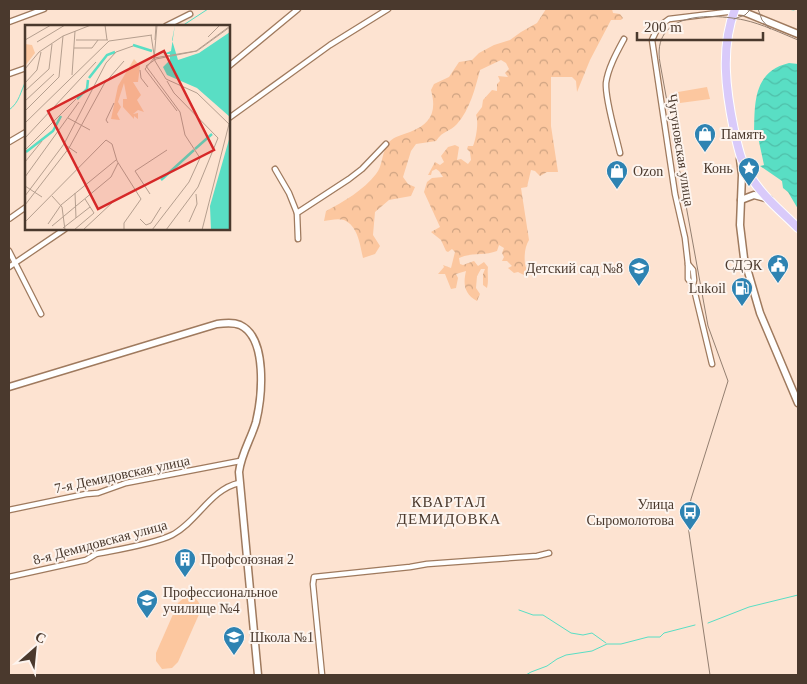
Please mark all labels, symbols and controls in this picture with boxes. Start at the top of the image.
scale bar [637,10,763,42]
text: 200 m [644,19,682,35]
inset map [25,25,230,230]
street label: Чугуновская улица [664,93,697,208]
shop icon: Память [693,122,717,153]
place label: Память [721,127,765,142]
place icon: Конь [737,156,761,187]
shop icon: Ozon [605,159,629,190]
place label: Конь [703,161,733,176]
place label: Ozon [633,164,663,179]
public building icon: СДЭК [766,253,790,284]
school or university icon: Детский сад №8 [627,256,651,287]
place label: СДЭК [725,258,763,273]
place label: Детский сад №8 [526,261,623,276]
fuel station icon: Lukoil [730,276,754,307]
place label: Lukoil [689,281,726,296]
street label: 7-я Демидовская улица [53,453,192,496]
district label: КВАРТАЛ ДЕМИДОВКА [397,494,501,527]
place label: Улица Сыромолотова [586,497,675,528]
bus stop icon: Улица Сыромолотова [678,500,702,531]
street label: 8-я Демидовская улица [32,517,170,568]
building icon: Профсоюзная 2 [173,547,197,578]
place label: Профсоюзная 2 [201,552,294,567]
place label: Профессиональное училище №4 [163,585,278,616]
school or university icon: Профессиональное училище №4 [135,588,159,619]
north arrow [10,624,60,674]
school or university icon: Школа №1 [222,625,246,656]
text: С [33,629,49,647]
place label: Школа №1 [250,630,314,645]

